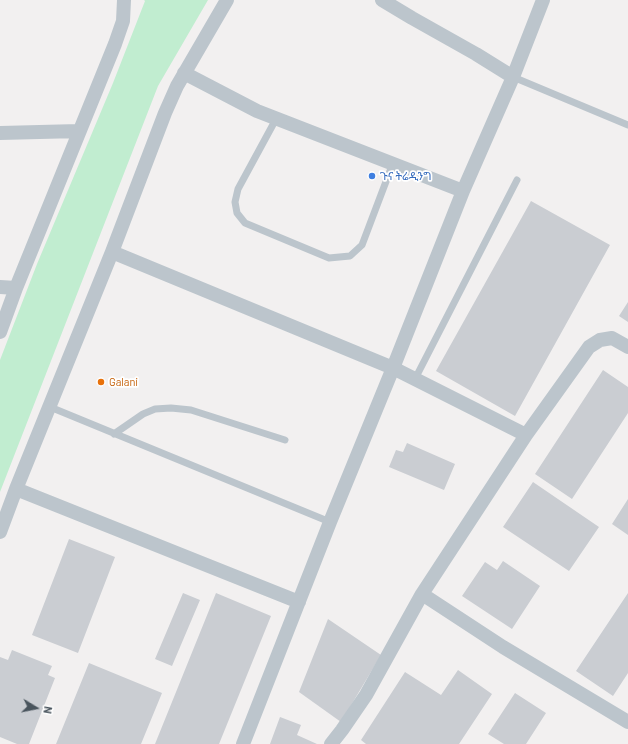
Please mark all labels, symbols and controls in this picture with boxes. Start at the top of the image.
place label: ጉና ትሬዲንግ [380,169,431,183]
marker: ጉና ትሬዲንግ [367,171,377,181]
place label: Galani [109,375,138,389]
marker: Galani [96,377,106,387]
north arrow [16,688,56,728]
text: N [41,705,55,715]

